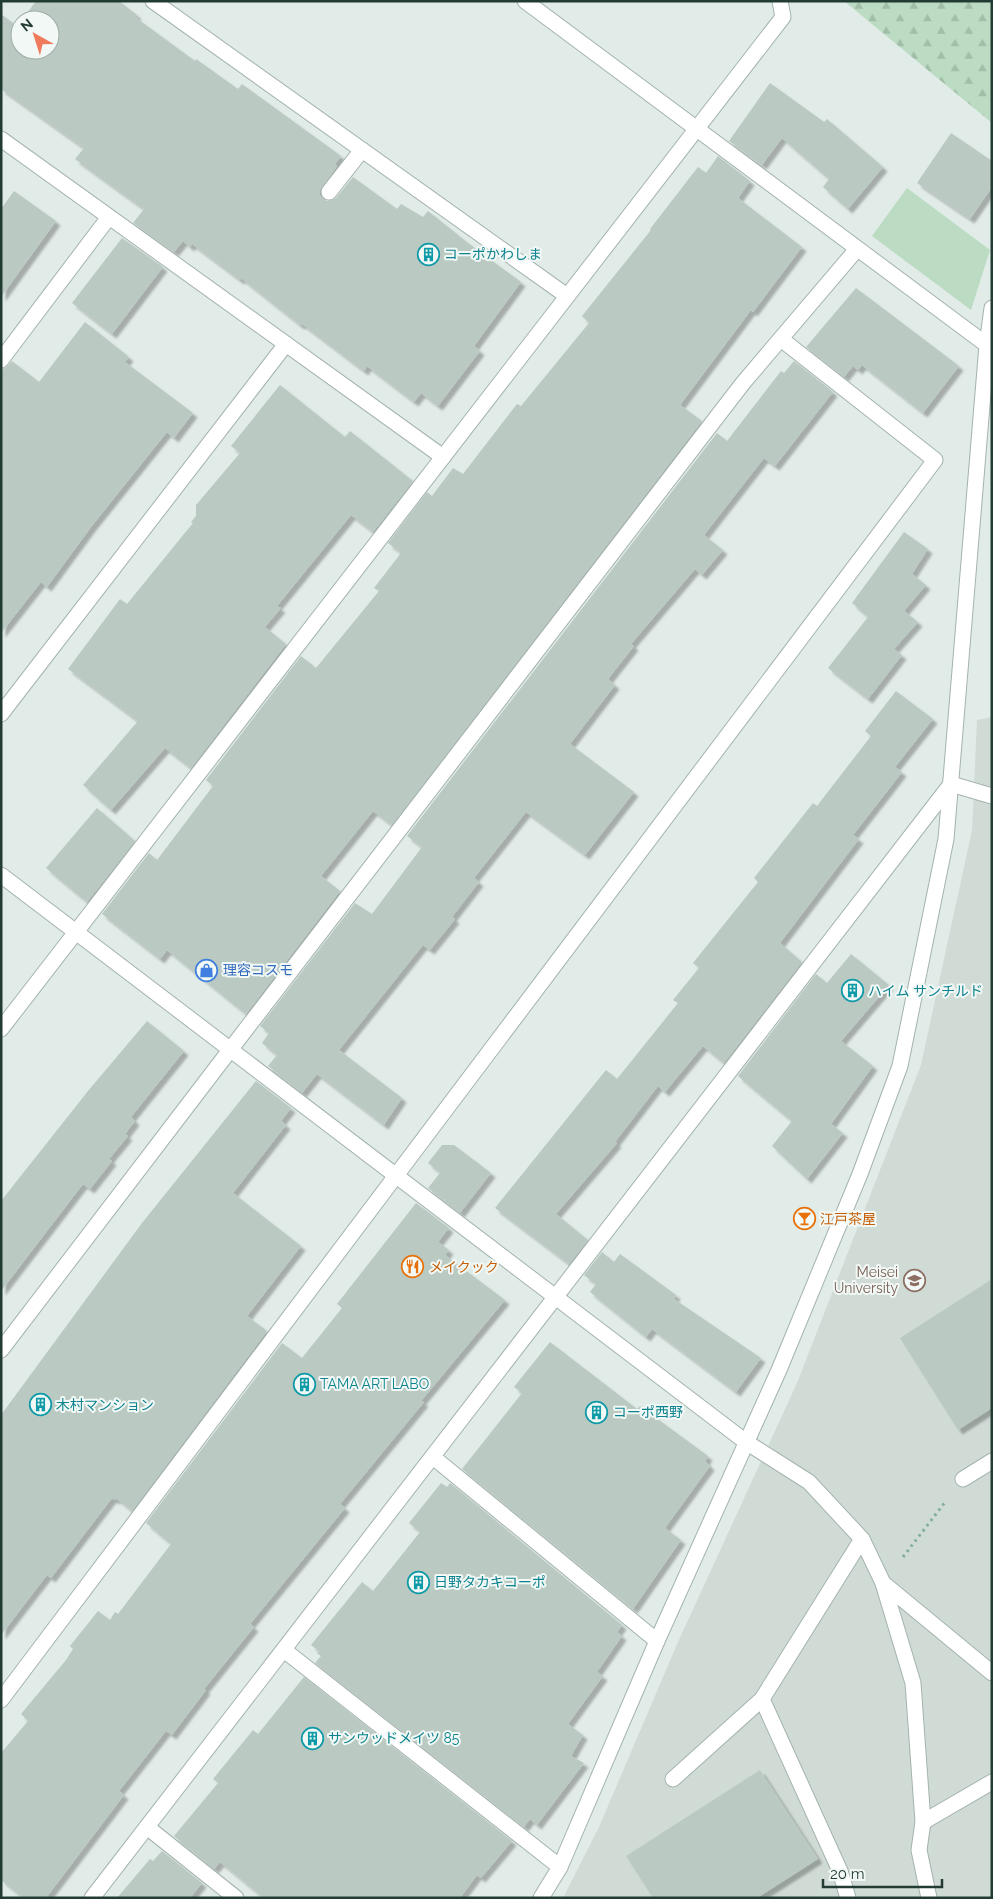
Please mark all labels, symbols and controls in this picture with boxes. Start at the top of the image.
north arrow [10,10,60,60]
text: N [18,15,36,34]
building icon: コーポかわしま [416,242,440,266]
place label: コーポかわしま [444,246,542,262]
shop icon: 理容コスモ [195,958,219,982]
place label: 理容コスモ [223,962,293,978]
building icon: ハイム サンチルド [840,979,864,1003]
place label: ハイム サンチルド [868,983,983,999]
bar icon: 江戸茶屋 [792,1207,816,1231]
place label: 江戸茶屋 [820,1211,876,1227]
restaurant icon: メイクック [401,1255,425,1279]
place label: メイクック [429,1259,499,1275]
place label: Meisei University [834,1264,898,1296]
school or university icon: Meisei University [902,1268,926,1292]
building icon: TAMA ART LABO [292,1372,316,1396]
place label: TAMA ART LABO [320,1376,429,1392]
building icon: 木村マンション [28,1393,52,1417]
place label: 木村マンション [56,1397,154,1413]
building icon: コーポ西野 [585,1400,609,1424]
place label: コーポ西野 [613,1404,683,1420]
building icon: 日野タカキコーポ [406,1570,430,1594]
place label: 日野タカキコーポ [434,1574,546,1590]
building icon: サンウッドメイツ 85 [300,1726,324,1750]
place label: サンウッドメイツ 85 [328,1730,460,1746]
scale bar [823,1856,942,1888]
text: 20 m [830,1865,865,1883]

